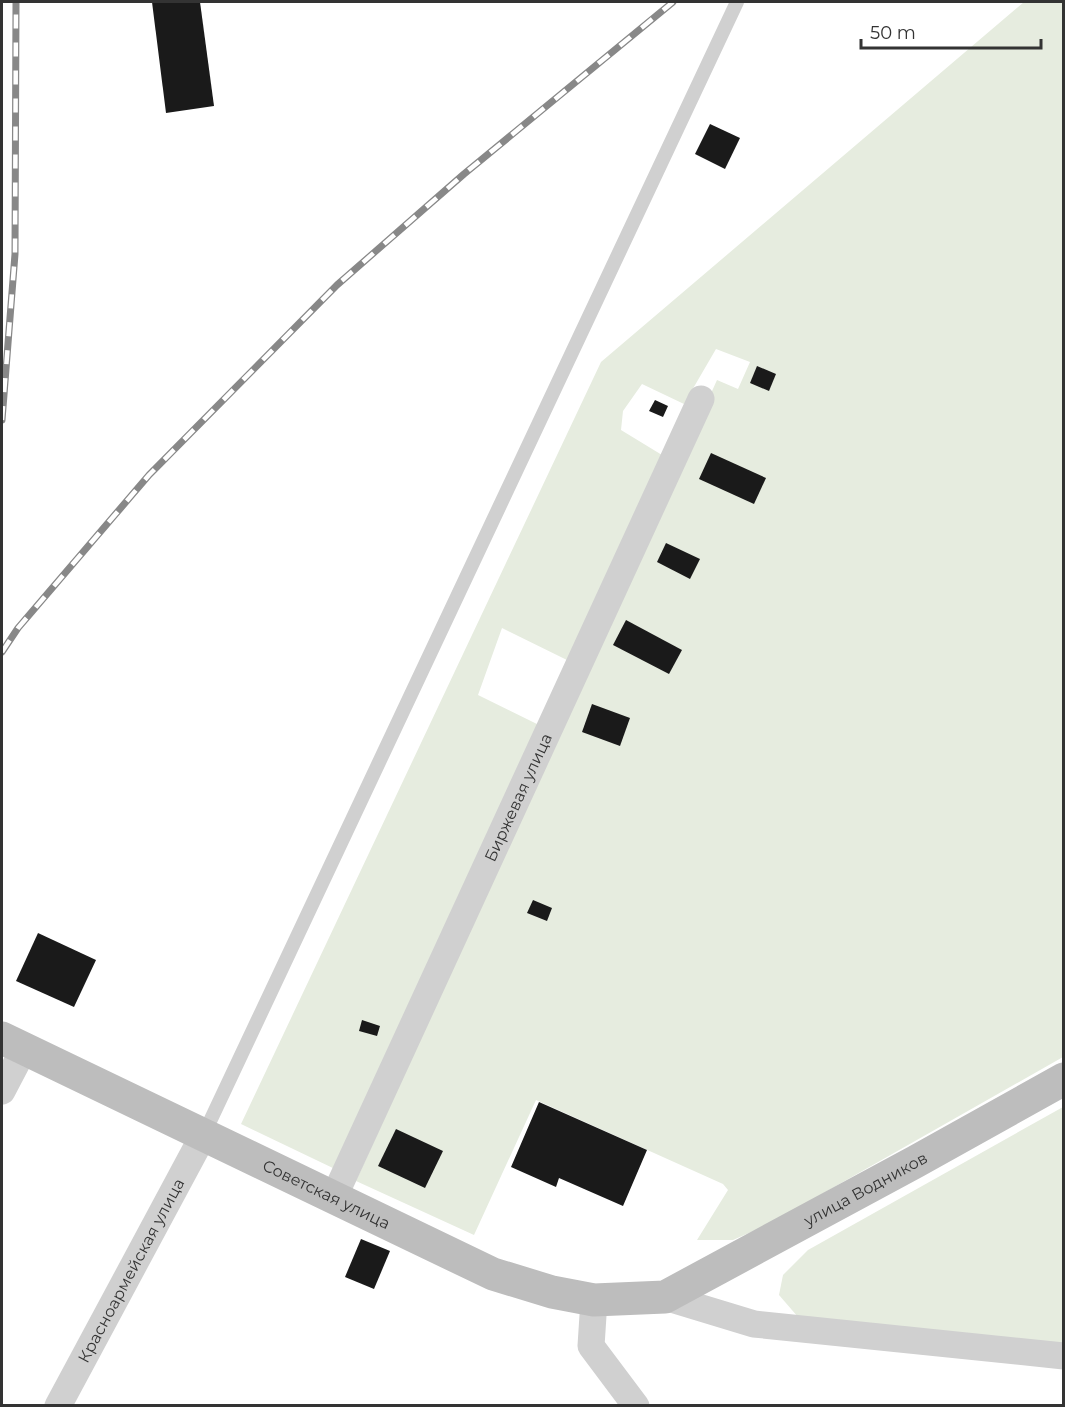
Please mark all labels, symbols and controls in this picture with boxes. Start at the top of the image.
scale bar [861,12,1041,50]
text: 50 m [870,22,916,44]
street label: Биржевая улица [480,730,556,864]
street label: улица Водников [799,1148,930,1230]
street label: Советская улица [260,1155,393,1233]
street label: Красноармейская улица [74,1175,188,1366]

